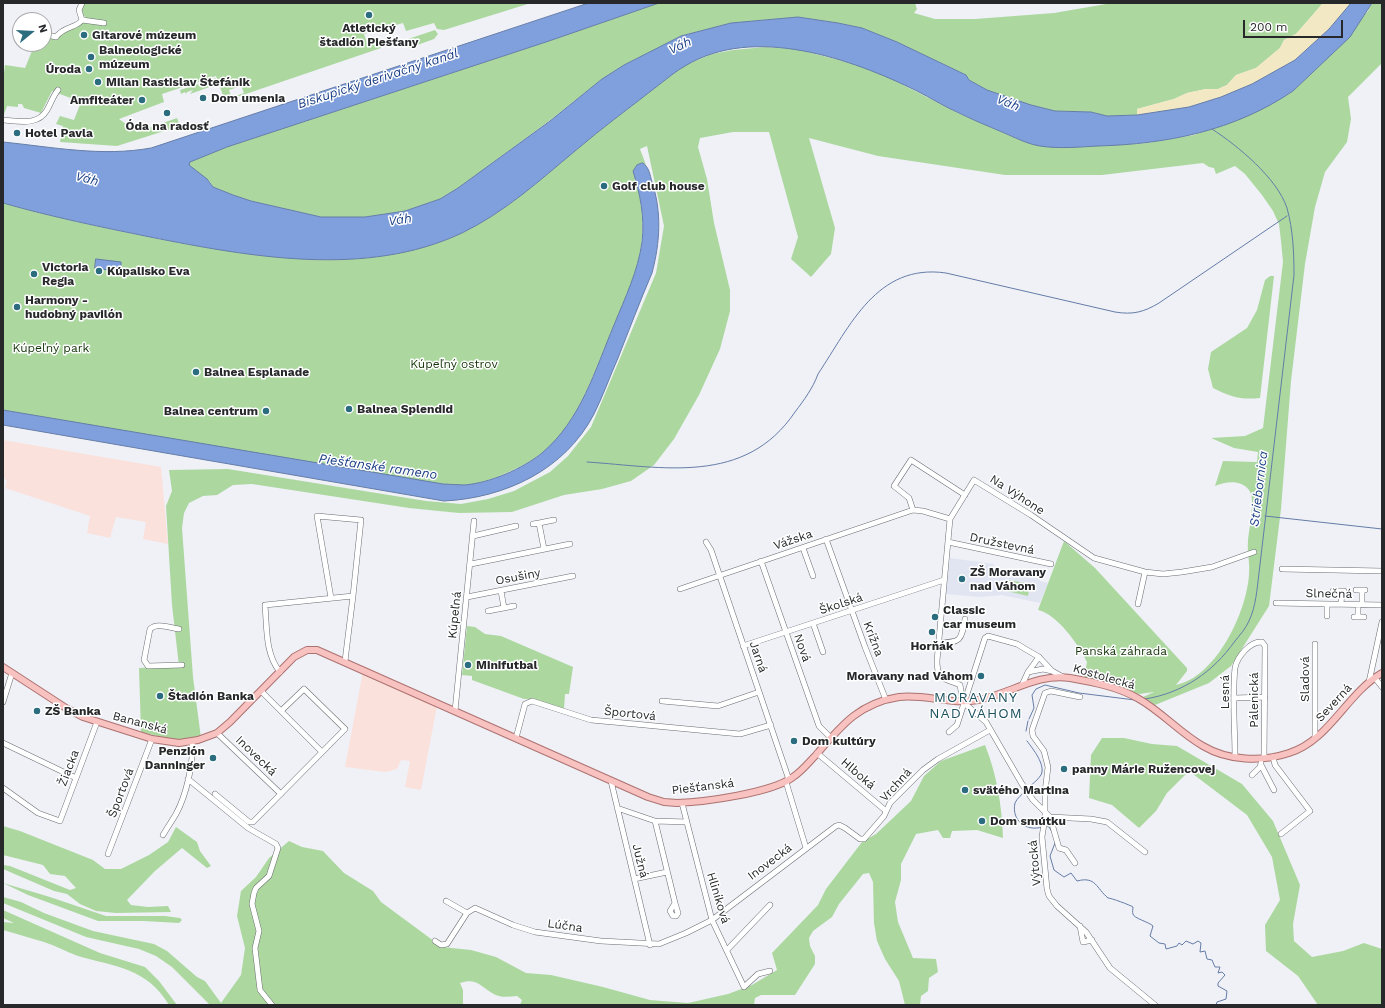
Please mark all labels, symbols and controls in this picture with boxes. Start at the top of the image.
marker: Atletický štadión Piešťany [364,10,374,20]
north arrow [12,12,52,52]
scale bar [1245,12,1345,38]
text: 200 m [1250,20,1287,34]
place label: Atletický štadión Piešťany [320,21,418,49]
text: N [35,23,50,34]
place label: Gitarové múzeum [92,28,196,42]
marker: Gitarové múzeum [79,30,89,40]
water label: Váh [666,34,694,58]
place label: Balneologické múzeum [99,43,182,71]
water label: Biskupický derivačný kanál [296,46,460,112]
marker: Balneologické múzeum [86,52,96,62]
place label: Úroda [46,62,81,76]
marker: Úroda [84,64,94,74]
place label: Milan Rastislav Štefánik [106,75,250,89]
marker: Milan Rastislav Štefánik [93,77,103,87]
place label: Dom umenia [211,91,285,105]
water label: Váh [994,91,1022,115]
place label: Amfiteáter [70,93,134,107]
marker: Dom umenia [198,93,208,103]
marker: Amfiteáter [137,95,147,105]
marker: Óda na radosť [162,108,172,118]
place label: Óda na radosť [126,119,208,133]
place label: Hotel Pavla [25,126,93,140]
marker: Hotel Pavla [12,128,22,138]
water label: Váh [74,168,100,190]
place label: Golf club house [612,179,705,193]
marker: Golf club house [599,181,609,191]
water label: Váh [387,211,413,229]
place label: Victoria Regia [42,260,89,288]
place label: Kúpalisko Eva [107,264,190,278]
marker: Kúpalisko Eva [94,266,104,276]
marker: Victoria Regia [29,269,39,279]
place label: Harmony - hudobný pavilón [25,293,122,321]
marker: Harmony - hudobný pavilón [12,302,22,312]
park label: Kúpeľný park [13,341,89,355]
park label: Kúpeľný ostrov [410,357,498,371]
place label: Balnea Esplanade [204,365,309,379]
marker: Balnea Esplanade [191,367,201,377]
place label: Balnea Splendid [357,402,453,416]
place label: Balnea centrum [164,404,258,418]
marker: Balnea Splendid [344,404,354,414]
marker: Balnea centrum [261,406,271,416]
water label: Striebornica [1247,450,1271,528]
water label: Piešťanské rameno [318,451,438,483]
street label: Na Výhone [987,472,1047,518]
street label: Vážska [772,527,814,553]
street label: Družstevná [968,530,1036,558]
place label: ZŠ Moravany nad Váhom [970,565,1046,593]
street label: Osušiny [494,566,542,588]
marker: ZŠ Moravany nad Váhom [957,574,967,584]
street label: Slnečná [1306,586,1352,602]
street label: Školská [817,590,865,618]
street label: Kúpeľná [445,591,465,639]
place label: Classic car museum [943,603,1016,631]
marker: Classic car museum [930,612,940,622]
street label: Krížna [860,619,886,659]
marker: Horňák [927,627,937,637]
street label: Nová [791,632,813,664]
street label: Jarná [746,639,770,675]
place label: Horňák [910,639,954,653]
park label: Panská záhrada [1075,644,1167,658]
street label: Sladová [1298,656,1312,702]
place label: Minifutbal [476,658,537,672]
marker: Minifutbal [463,660,473,670]
street label: Kostolecká [1071,661,1137,693]
place label: Moravany nad Váhom [847,669,973,683]
marker: Moravany nad Váhom [976,671,986,681]
street label: Pálenická [1247,672,1261,728]
street label: Lesná [1218,675,1232,709]
street label: Severná [1313,681,1355,725]
place label: Štadión Banka [168,689,254,703]
district label: MORAVANY NAD VÁHOM [929,690,1023,722]
marker: Štadión Banka [155,691,165,701]
place label: ZŠ Banka [45,704,101,718]
street label: Športová [603,704,657,724]
marker: ZŠ Banka [32,706,42,716]
street label: Bananská [111,709,169,737]
street label: Inovecká [232,733,280,779]
place label: Dom kultúry [802,734,876,748]
marker: Dom kultúry [789,736,799,746]
place label: Penzión Danninger [145,744,205,772]
street label: Žiacka [56,748,82,788]
marker: Penzión Danninger [208,753,218,763]
street label: Hlboká [838,755,878,793]
place label: panny Márie Ružencovej [1072,762,1215,776]
marker: panny Márie Ružencovej [1059,764,1069,774]
street label: Vrchná [877,765,915,805]
street label: Športová [105,766,137,820]
street label: Piešťanská [671,776,735,798]
place label: svätého Martina [973,783,1069,797]
marker: svätého Martina [960,785,970,795]
place label: Dom smútku [990,814,1066,828]
marker: Dom smútku [977,816,987,826]
street label: Výtocká [1026,839,1044,887]
street label: Inovecká [745,841,795,883]
street label: Južná [629,842,651,880]
street label: Hliníková [703,871,733,925]
street label: Lúčna [546,916,584,936]

